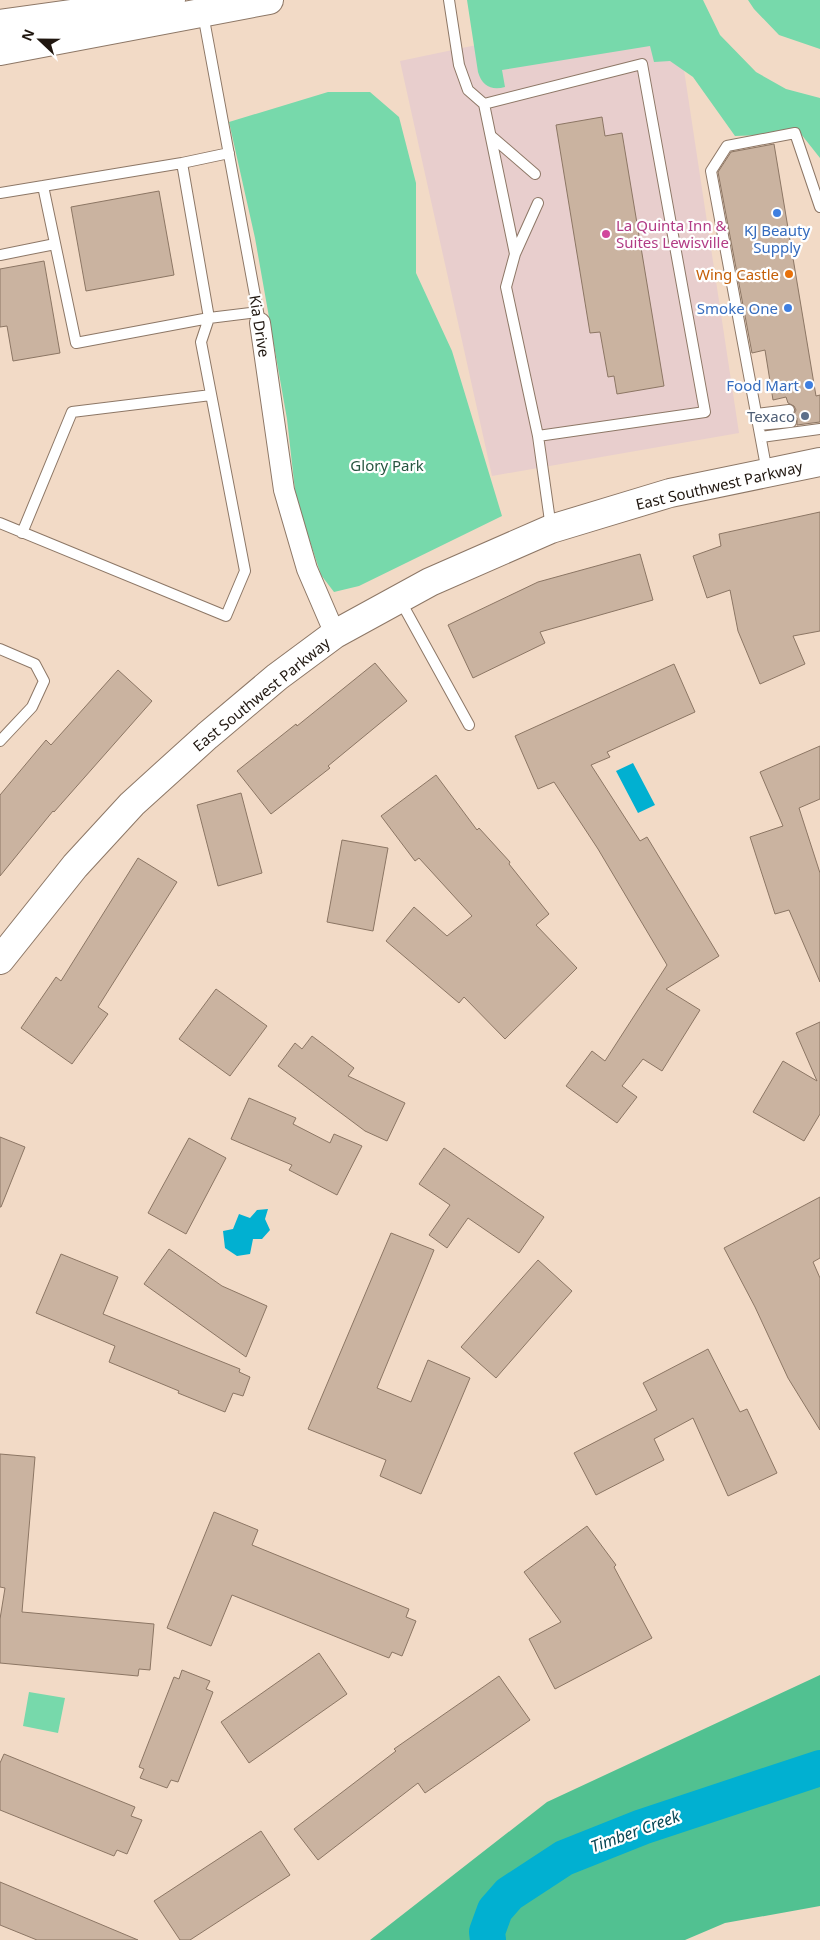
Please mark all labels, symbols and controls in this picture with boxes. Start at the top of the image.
north arrow [15,15,65,65]
text: N [17,26,38,44]
marker: KJ Beauty Supply [771,207,783,219]
place label: La Quinta Inn & Suites Lewisville [616,215,729,252]
place label: KJ Beauty Supply [744,220,810,257]
marker: La Quinta Inn & Suites Lewisville [600,228,612,240]
place label: Wing Castle [696,264,779,284]
marker: Wing Castle [783,268,795,280]
street label: Kia Drive [245,294,275,358]
place label: Smoke One [697,298,778,318]
marker: Smoke One [782,302,794,314]
place label: Food Mart [726,375,800,395]
marker: Food Mart [803,379,815,391]
place label: Texaco [747,406,795,426]
marker: Texaco [799,410,811,422]
park label: Glory Park [350,455,424,475]
street label: East Southwest Parkway [634,456,805,514]
street label: East Southwest Parkway [188,632,334,756]
water label: Timber Creek [587,1804,684,1857]

